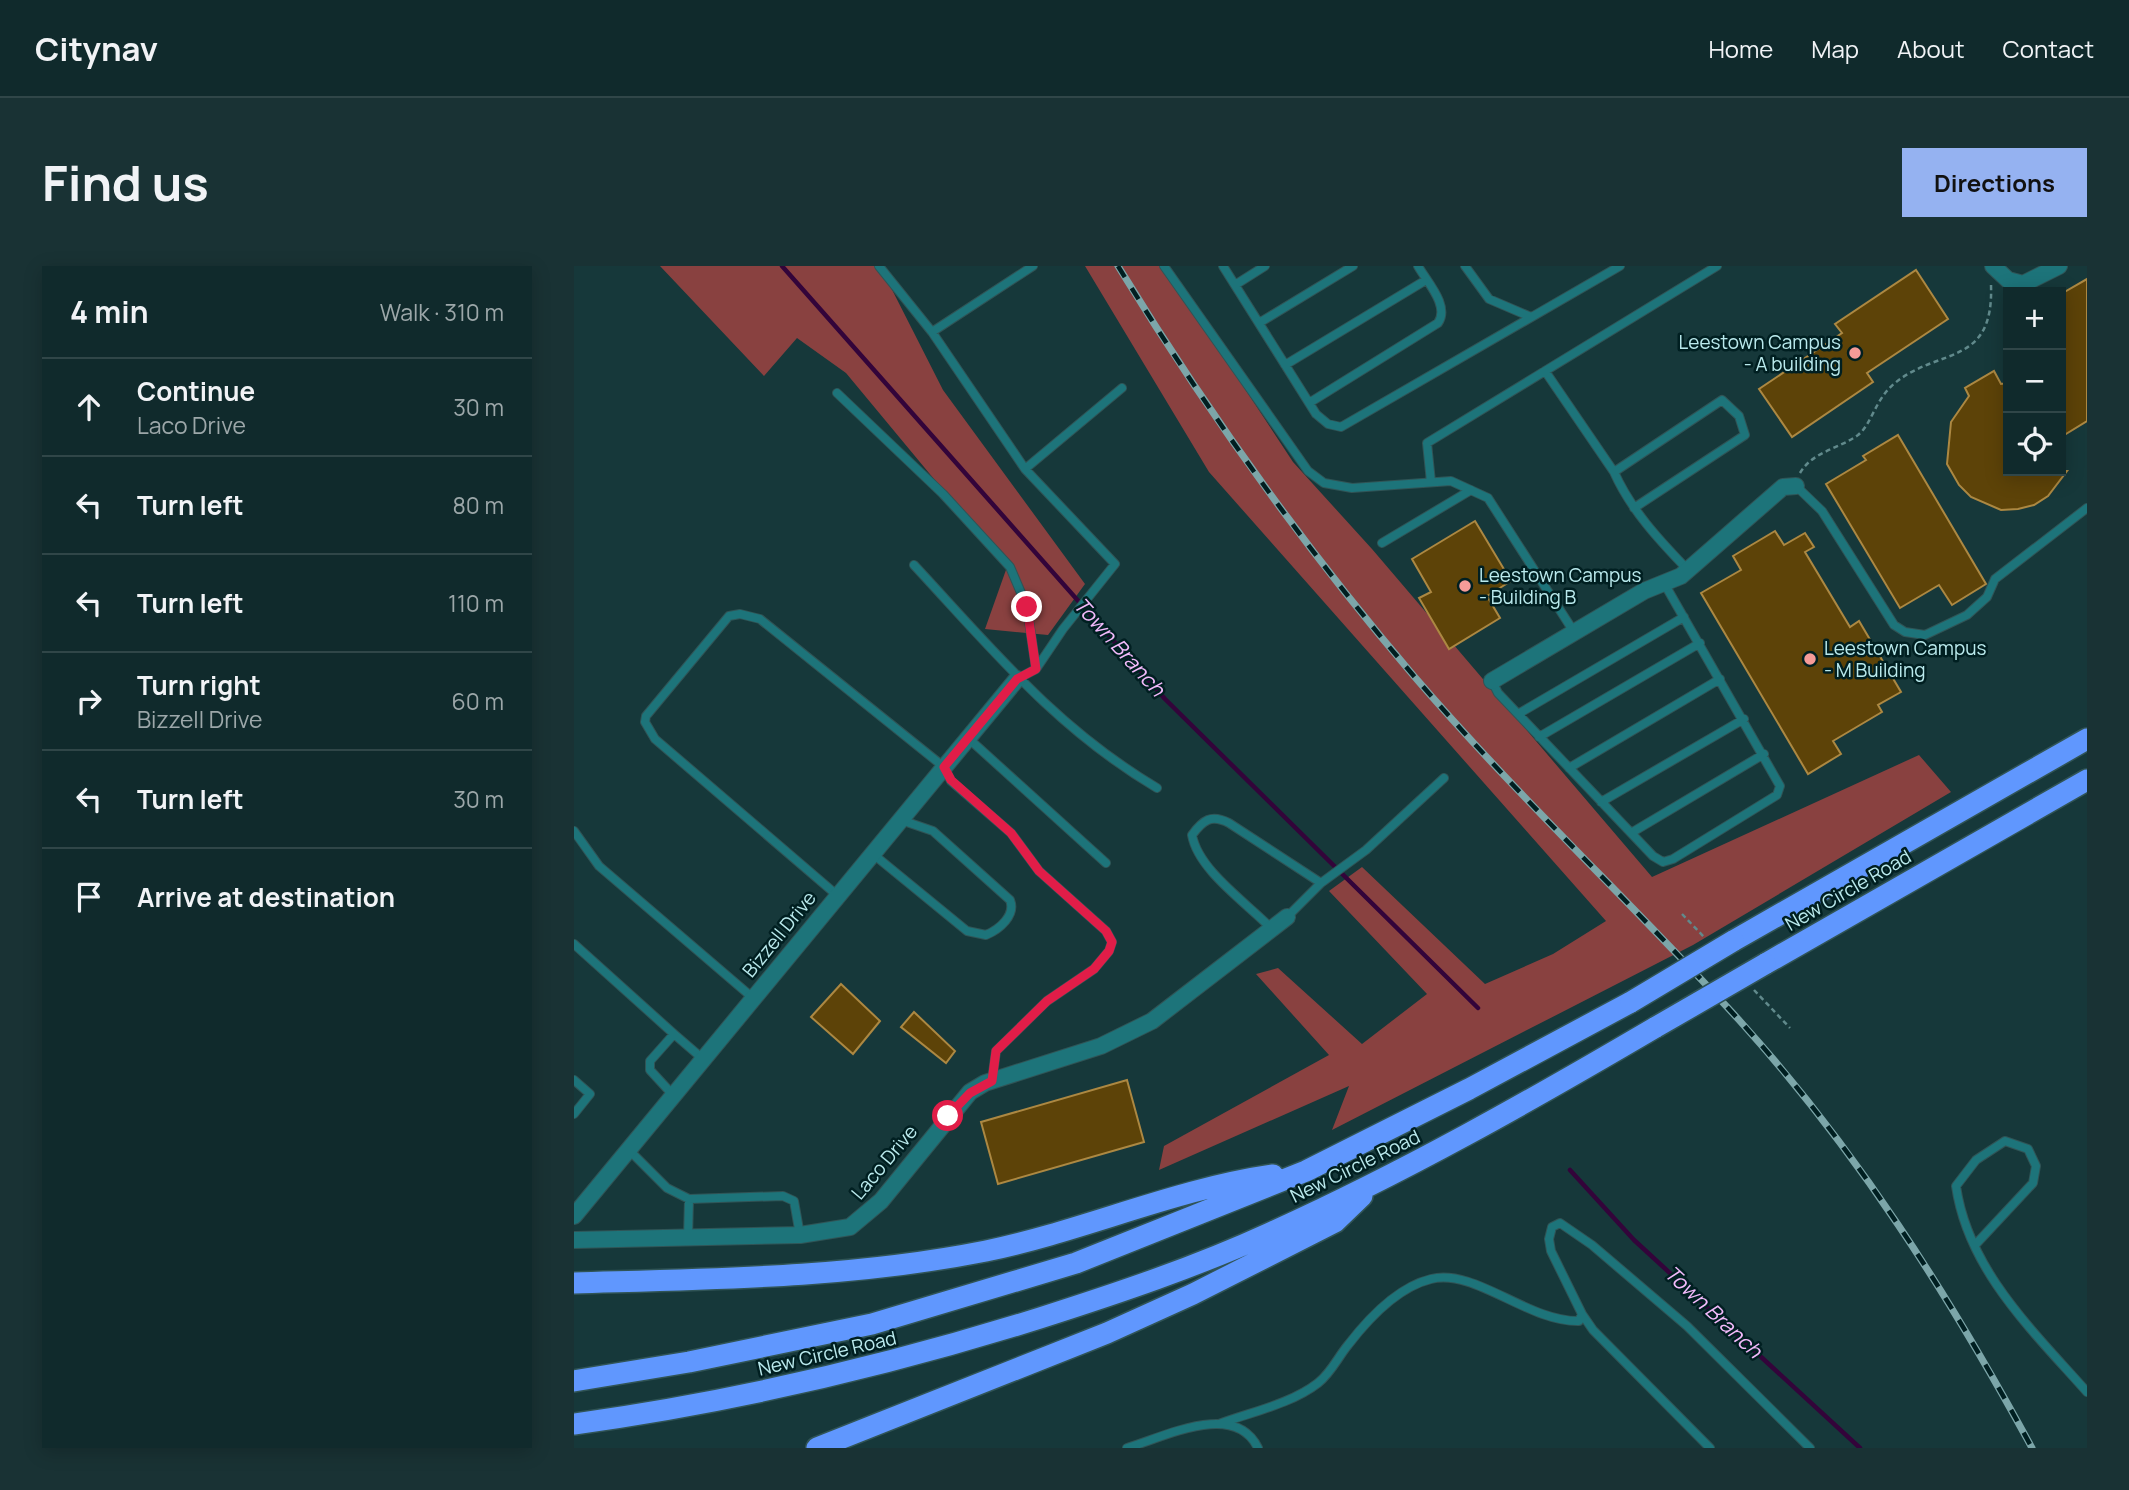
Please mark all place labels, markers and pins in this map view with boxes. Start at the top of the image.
place label: Leestown Campus - A building [1679,329,1841,377]
marker: Leestown Campus - A building [1847,345,1863,361]
place label: Leestown Campus - Building B [1479,562,1641,610]
marker: Leestown Campus - Building B [1457,578,1473,594]
place label: Leestown Campus - M Building [1824,635,1986,683]
marker: Leestown Campus - M Building [1802,651,1818,667]

